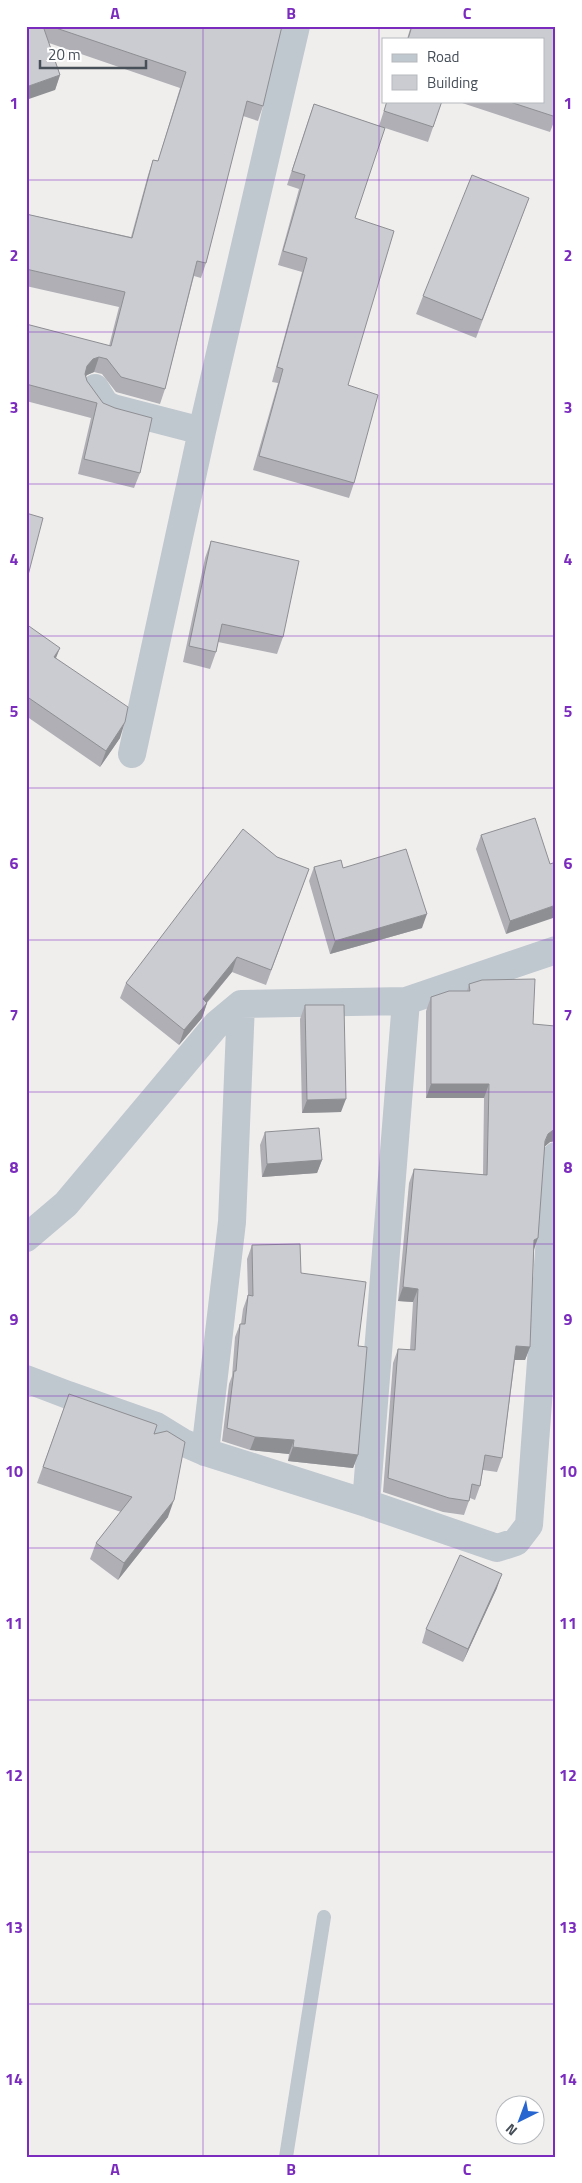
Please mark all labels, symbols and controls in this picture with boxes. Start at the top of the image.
text: A [110,1,120,25]
text: B [286,1,296,25]
text: C [463,1,472,25]
scale bar [40,38,146,70]
legend [382,38,544,102]
text: 20 m [48,43,81,66]
text: Road [427,45,459,68]
text: Building [427,71,478,94]
text: 1 [10,91,18,115]
text: 1 [564,91,572,115]
text: 2 [10,243,18,267]
text: 2 [564,243,572,267]
text: 3 [10,395,18,419]
text: 3 [564,395,572,419]
text: 4 [10,547,19,571]
text: 4 [564,547,573,571]
text: 5 [10,699,19,723]
text: 5 [564,699,573,723]
text: 6 [10,851,19,875]
text: 6 [564,851,573,875]
text: 7 [10,1003,18,1027]
text: 7 [564,1003,572,1027]
text: 8 [10,1155,19,1179]
text: 8 [564,1155,573,1179]
text: 9 [10,1307,19,1331]
text: 9 [564,1307,573,1331]
text: 10 [5,1459,23,1483]
text: 10 [559,1459,577,1483]
text: 11 [5,1611,23,1635]
text: 11 [559,1611,577,1635]
text: 12 [5,1763,23,1787]
text: 12 [559,1763,577,1787]
text: 13 [5,1915,23,1939]
text: 13 [559,1915,577,1939]
text: 14 [5,2067,23,2091]
text: 14 [559,2067,577,2091]
north arrow [494,2096,544,2146]
text: N [500,2119,522,2141]
text: A [110,2157,120,2181]
text: B [286,2157,296,2181]
text: C [463,2157,472,2181]

